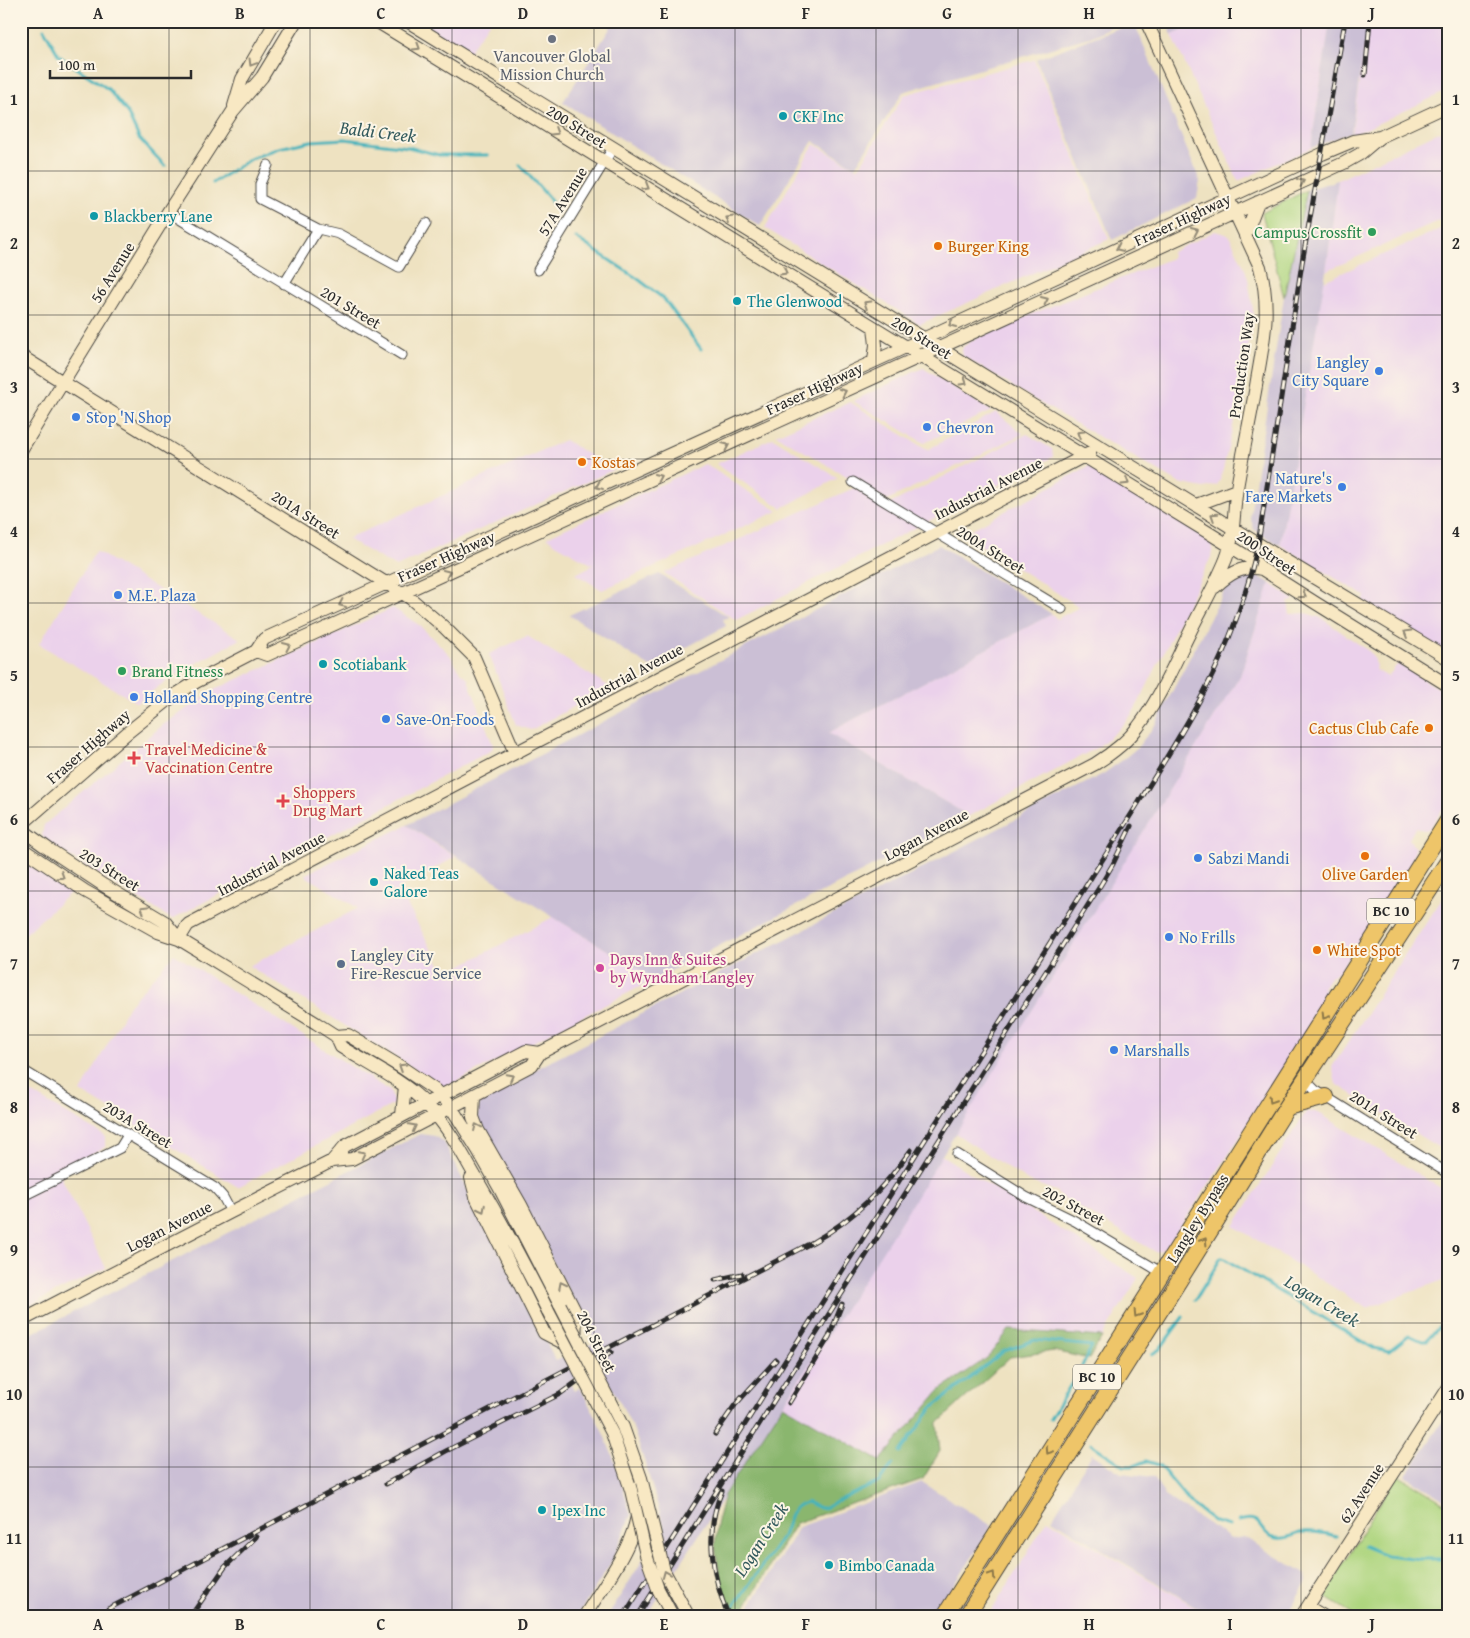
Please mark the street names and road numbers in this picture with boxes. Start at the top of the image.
street label: 200 Street [542,98,612,154]
street label: 57A Avenue [531,162,593,240]
street label: Fraser Highway [1130,186,1234,252]
street label: 56 Avenue [84,237,140,307]
street label: 201 Street [316,279,386,335]
street label: 200 Street [887,309,957,365]
street label: Production Way [1222,310,1260,420]
street label: Fraser Highway [762,355,866,421]
street label: Industrial Avenue [930,450,1046,526]
street label: 201A Street [267,483,345,545]
street label: 200A Street [952,518,1030,580]
street label: 200 Street [1232,523,1302,581]
street label: Fraser Highway [393,524,499,588]
street label: Industrial Avenue [571,636,687,714]
street label: Fraser Highway [41,703,135,789]
street label: Logan Avenue [879,802,973,866]
street label: Industrial Avenue [213,824,329,902]
street label: 203 Street [75,841,145,897]
road number: BC 10 [1367,898,1415,924]
street label: 201A Street [1345,1083,1423,1145]
street label: 203A Street [99,1094,177,1154]
street label: Langley Bypass [1160,1169,1234,1267]
street label: 202 Street [1039,1179,1110,1232]
street label: Logan Avenue [122,1194,216,1258]
street label: 204 Street [571,1306,623,1377]
road number: BC 10 [1073,1364,1121,1390]
street label: 62 Avenue [1332,1458,1390,1528]

